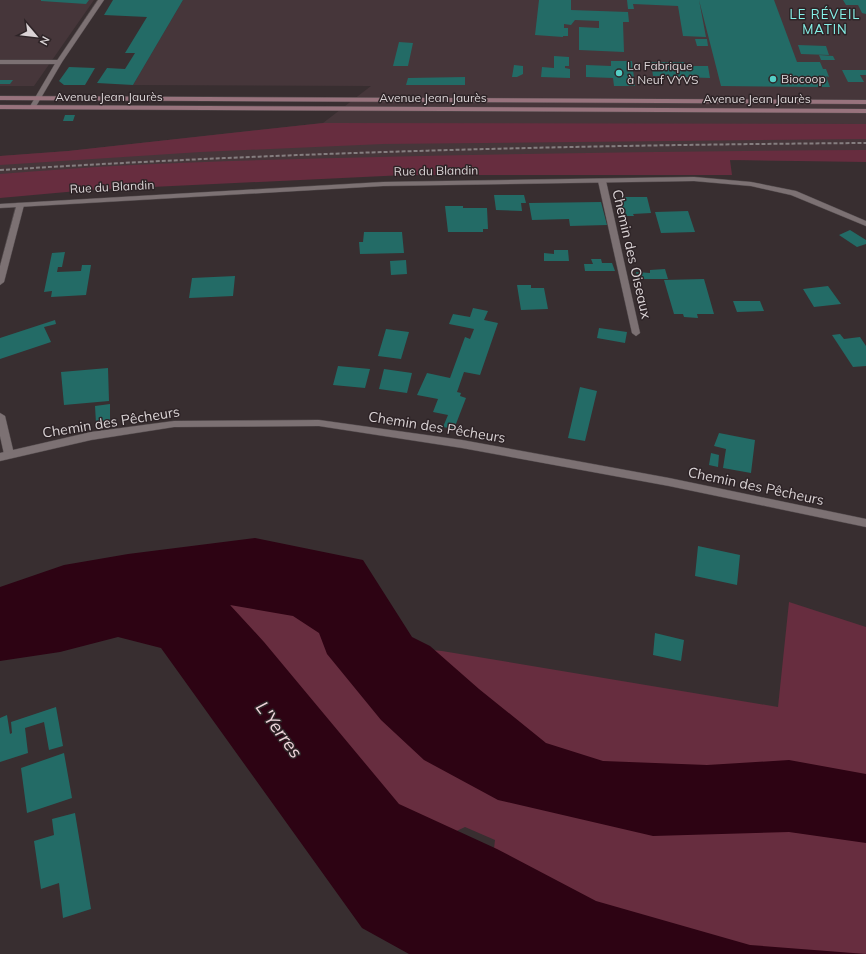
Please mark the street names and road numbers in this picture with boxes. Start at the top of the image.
street label: Avenue Jean Jaurès [55,89,163,104]
street label: Avenue Jean Jaurès [379,90,487,105]
street label: Avenue Jean Jaurès [703,91,811,106]
street label: Rue du Blandin [394,162,478,179]
street label: Rue du Blandin [69,177,155,196]
street label: Chemin des Oiseaux [608,188,656,321]
street label: Chemin des Pêcheurs [41,402,181,442]
street label: Chemin des Pêcheurs [367,407,507,447]
street label: Chemin des Pêcheurs [686,463,826,509]

